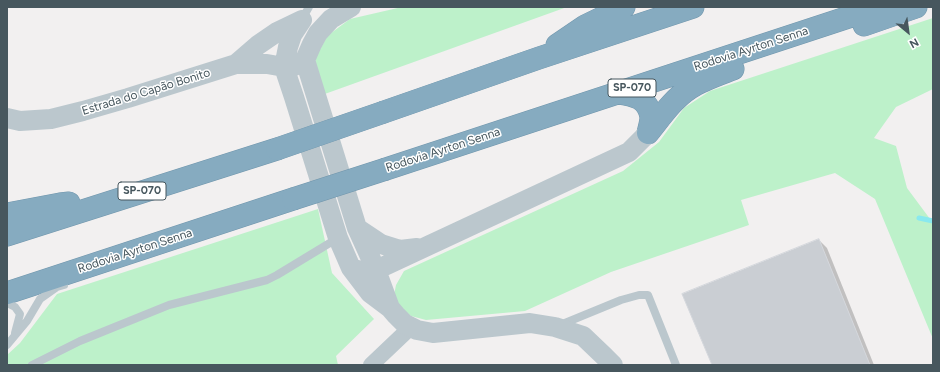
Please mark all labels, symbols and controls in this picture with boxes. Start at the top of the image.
north arrow [888,12,928,52]
street label: Rodovia Ayrton Senna [692,24,810,74]
text: N [907,35,921,51]
street label: Estrada do Capão Bonito [80,66,212,118]
road number: SP-070 [608,79,656,97]
street label: Rodovia Ayrton Senna [384,125,502,175]
road number: SP-070 [118,182,166,200]
street label: Rodovia Ayrton Senna [76,226,194,276]

